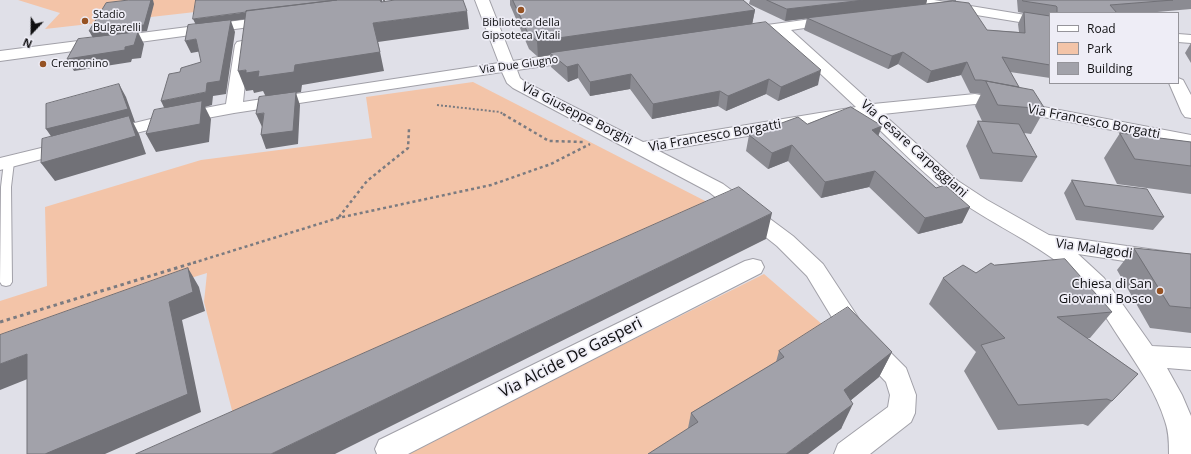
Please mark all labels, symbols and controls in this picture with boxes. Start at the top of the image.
marker: Biblioteca della Gipsoteca Vitali [516,5,526,15]
place label: Stadio Bulgarelli [93,8,141,34]
north arrow [12,12,52,52]
legend [1049,12,1179,84]
marker: Stadio Bulgarelli [80,16,90,26]
place label: Biblioteca della Gipsoteca Vitali [482,16,560,42]
text: Road [1087,20,1116,37]
text: N [20,35,34,52]
text: Park [1087,40,1112,57]
street label: Via Due Giugno [479,53,559,77]
place label: Cremonino [51,57,108,71]
marker: Cremonino [38,59,48,69]
text: Building [1087,60,1132,77]
street label: Via Giuseppe Borghi [519,79,635,149]
street label: Via Cesare Carpeggiani [857,97,971,201]
street label: Via Francesco Borgatti [1027,102,1161,142]
street label: Via Francesco Borgatti [647,117,783,155]
street label: Via Malagodi [1055,236,1133,262]
place label: Chiesa di San Giovanni Bosco [1059,276,1152,307]
marker: Chiesa di San Giovanni Bosco [1155,286,1165,296]
street label: Via Alcide De Gasperi [496,314,646,402]

